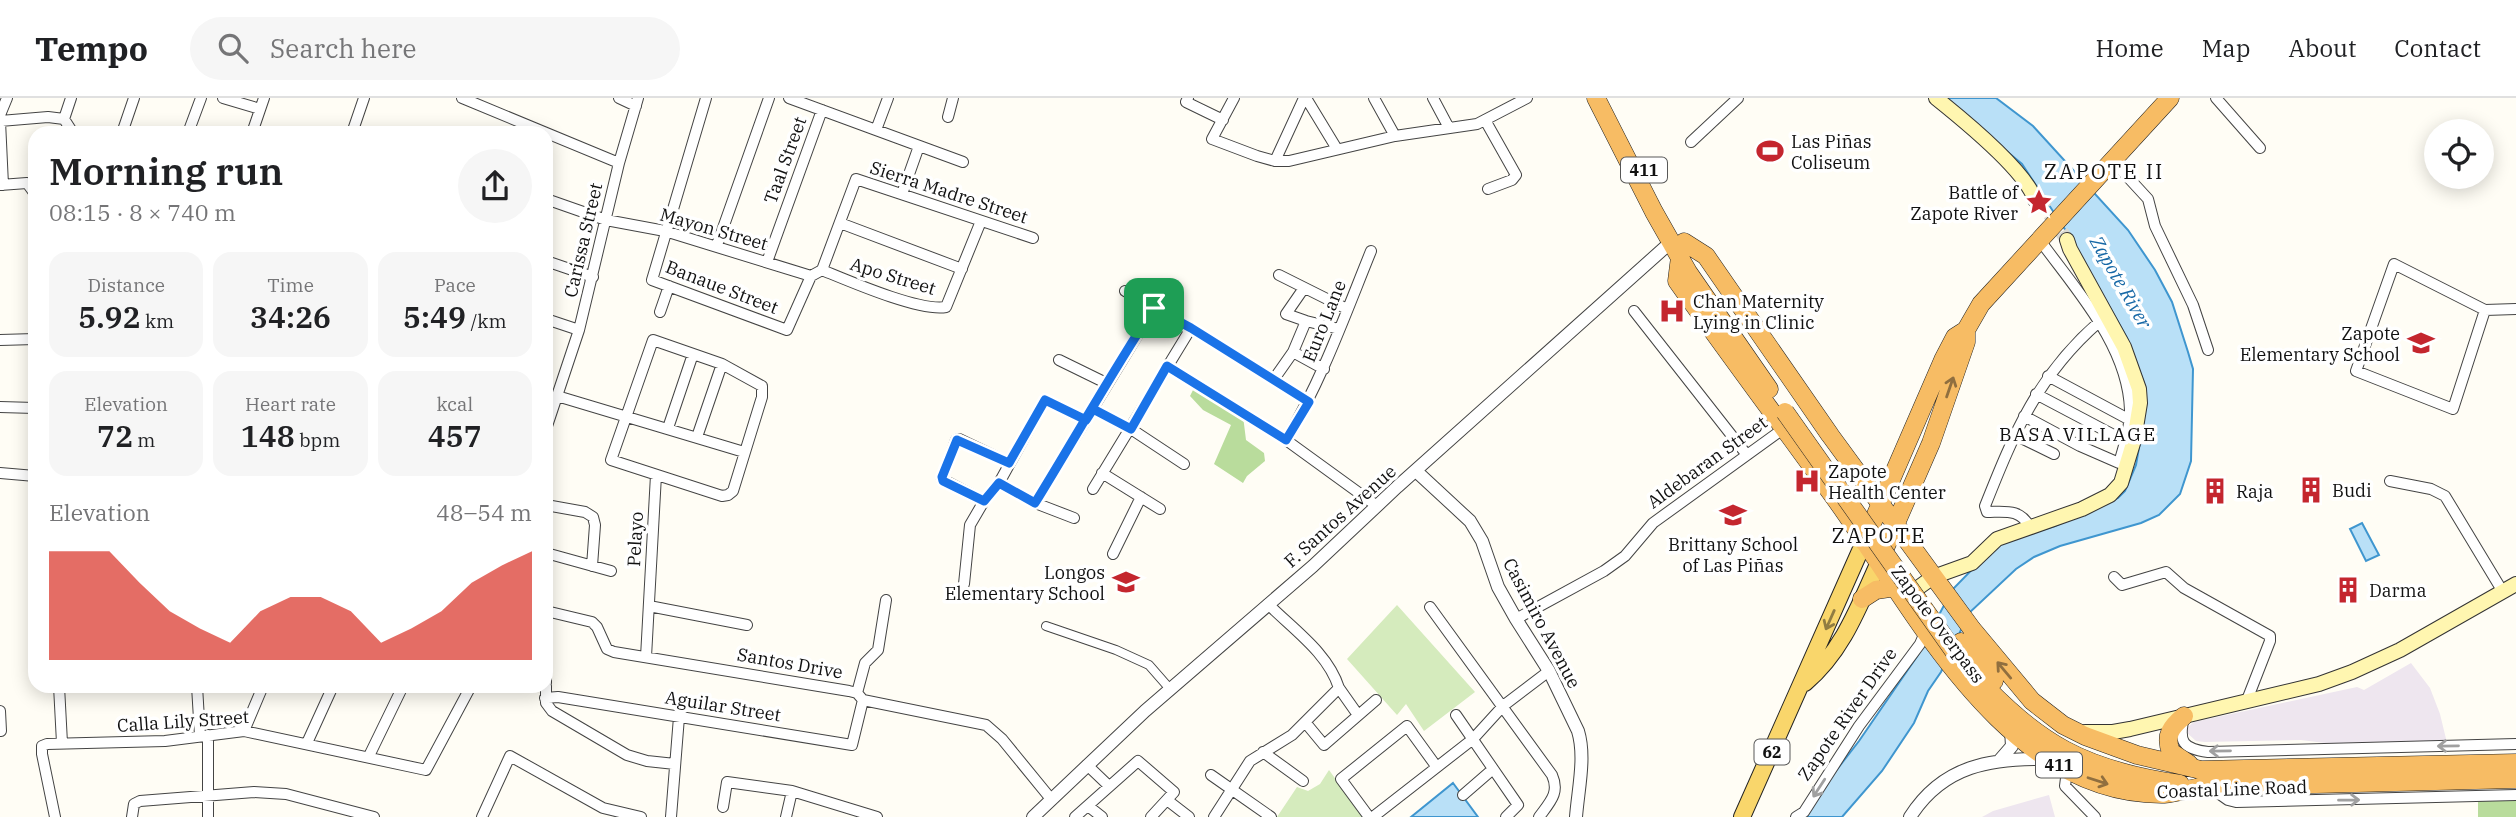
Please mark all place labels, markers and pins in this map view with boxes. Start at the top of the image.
place label: Las Piñas Coliseum [1791,130,1872,174]
sports icon: Las Piñas Coliseum [1755,136,1785,166]
place label: Battle of Zapote River [1910,181,2020,225]
place icon: Battle of Zapote River [2024,187,2054,217]
pin [1124,278,1184,338]
place label: Chan Maternity Lying in Clinic [1693,290,1824,334]
hospital icon: Chan Maternity Lying in Clinic [1657,296,1687,326]
place label: Zapote Elementary School [2240,322,2400,366]
school or university icon: Zapote Elementary School [2406,328,2436,358]
place label: Zapote Health Center [1828,460,1946,504]
hospital icon: Zapote Health Center [1792,466,1822,496]
building icon: Budi [2296,475,2326,505]
building icon: Raja [2200,476,2230,506]
place label: Budi [2332,479,2372,502]
place label: Raja [2236,480,2273,503]
school or university icon: Brittany School of Las Piñas [1718,500,1748,530]
place label: Brittany School of Las Piñas [1668,533,1798,577]
place label: Longos Elementary School [945,561,1105,605]
school or university icon: Longos Elementary School [1111,567,1141,597]
building icon: Darma [2333,575,2363,605]
place label: Darma [2369,579,2427,602]

